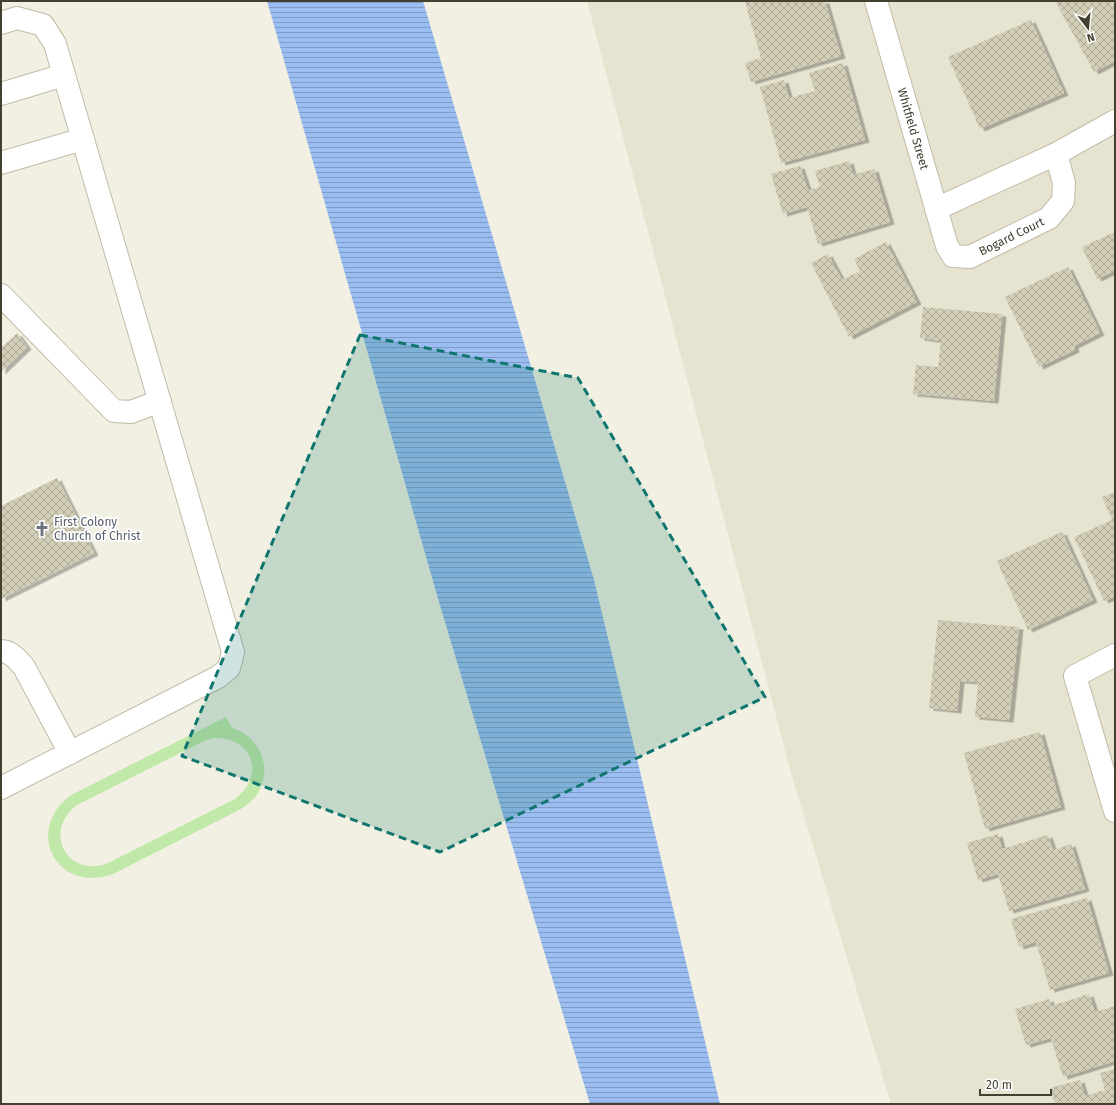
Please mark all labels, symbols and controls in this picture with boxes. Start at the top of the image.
north arrow [1068,8,1108,48]
text: N [1085,30,1096,44]
street label: Whitfield Street [895,86,932,172]
street label: Bogard Court [977,214,1047,259]
place label: First Colony Church of Christ [54,515,141,543]
church icon: First Colony Church of Christ [33,520,51,538]
scale bar [980,1071,1051,1097]
text: 20 m [986,1078,1012,1092]

